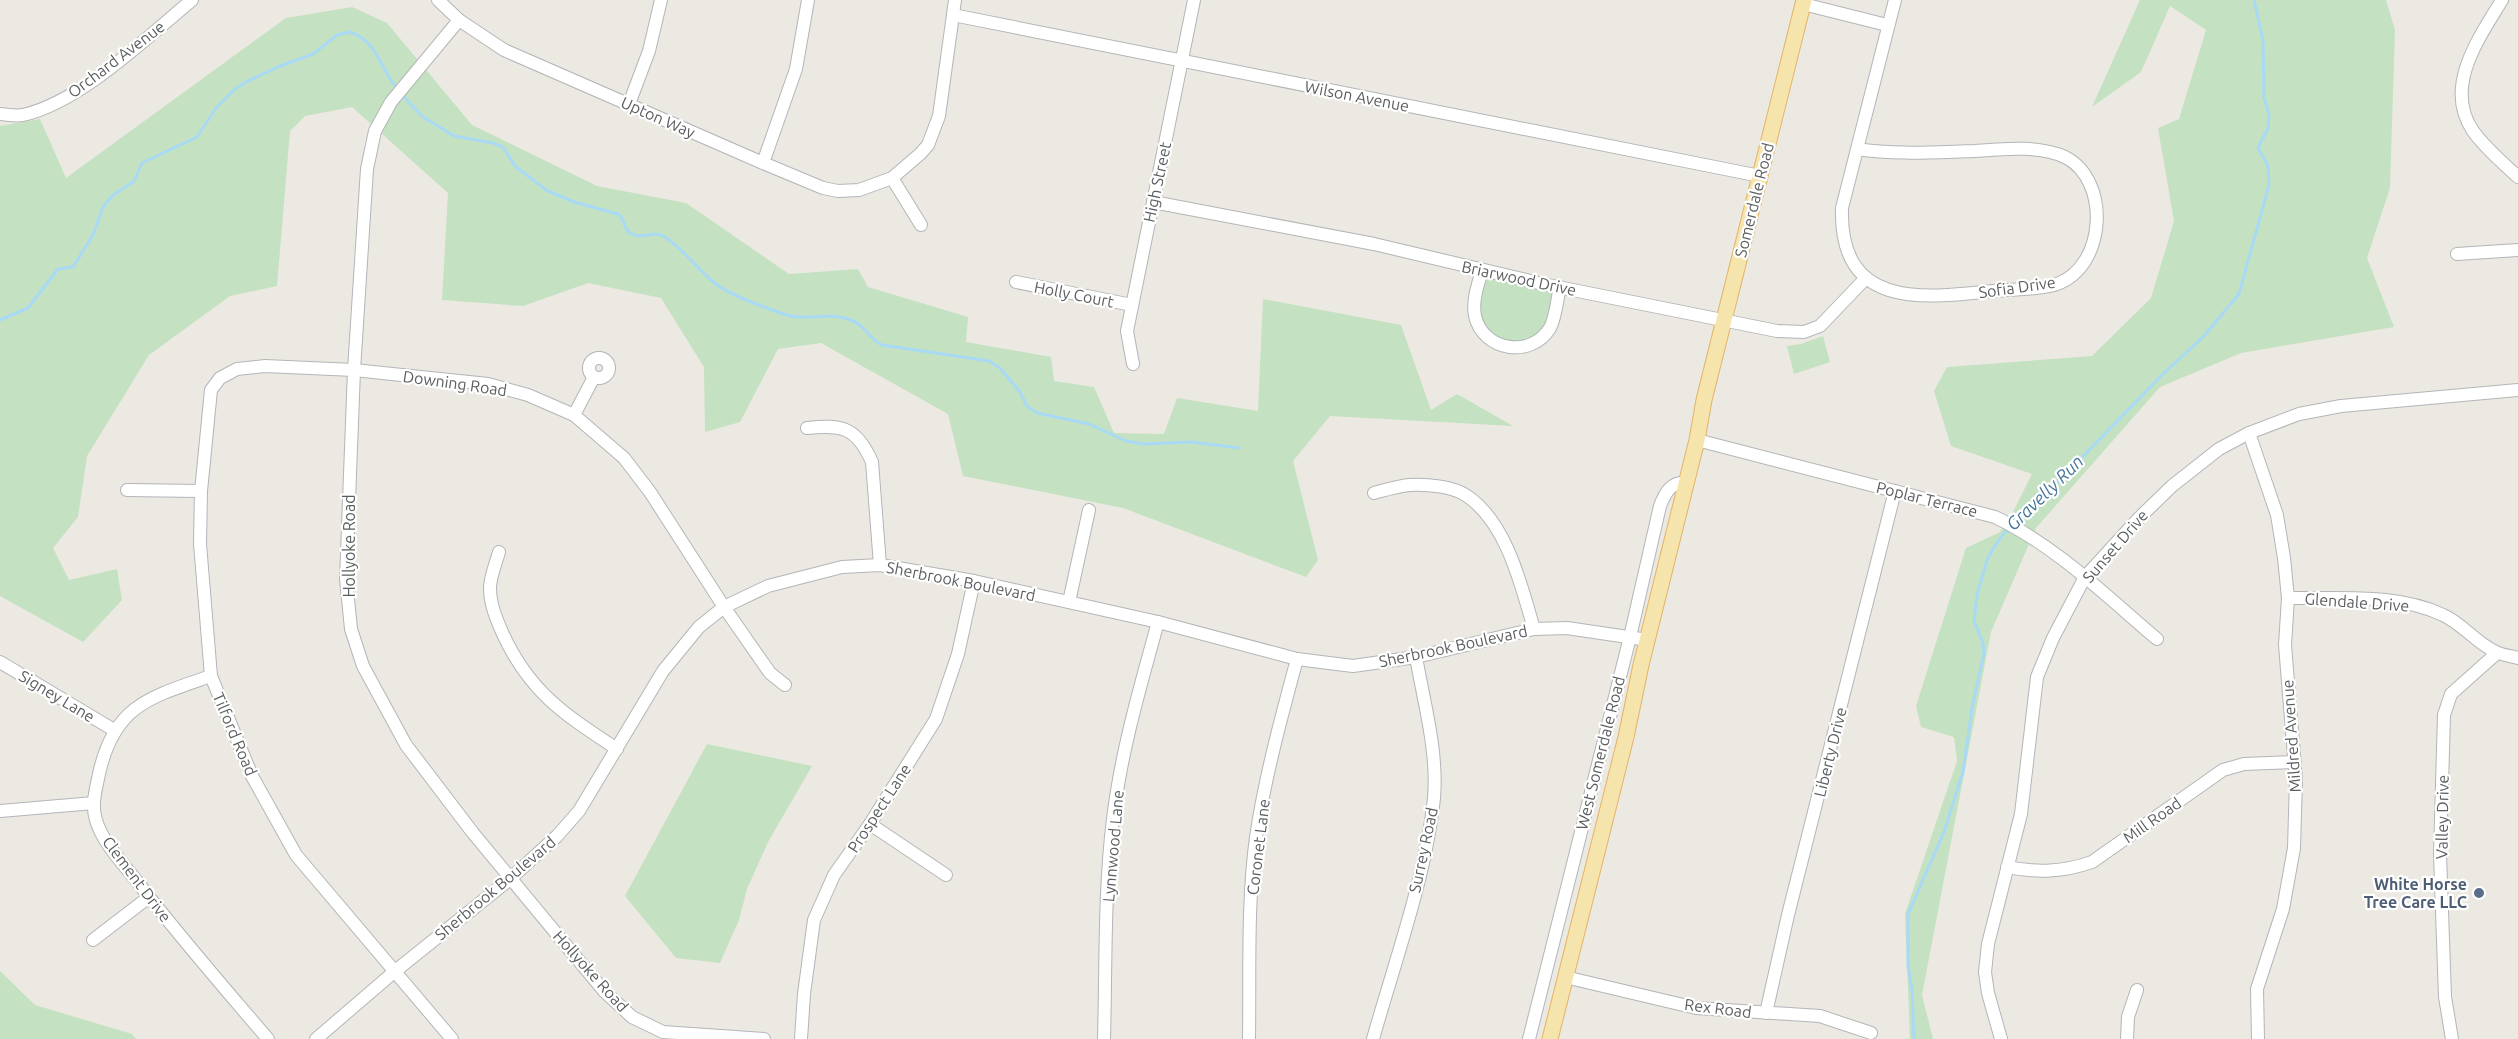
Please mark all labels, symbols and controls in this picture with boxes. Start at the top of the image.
street label: Orchard Avenue [64,17,168,101]
street label: Wilson Avenue [1303,77,1411,115]
street label: Upton Way [618,93,698,141]
street label: High Street [1140,139,1174,224]
street label: Somerdale Road [1731,141,1777,259]
street label: Briarwood Drive [1460,257,1578,299]
street label: Sofia Drive [1977,273,2057,301]
street label: Holly Court [1033,277,1116,311]
street label: Downing Road [402,367,508,399]
water label: Gravelly Run [2002,451,2087,534]
street label: Poplar Terrace [1874,478,1980,520]
street label: Hollyoke Road [340,494,358,598]
street label: Sunset Drive [2079,506,2151,586]
street label: Sherbrook Boulevard [885,558,1037,604]
street label: Glendale Drive [2304,589,2410,615]
street label: Sherbrook Boulevard [1377,621,1529,671]
street label: Signey Lane [16,666,98,726]
street label: West Somerdale Road [1572,674,1628,832]
street label: Mildred Avenue [2278,679,2304,793]
street label: Tilford Road [209,690,261,778]
street label: Liberty Drive [1810,705,1850,799]
street label: Prospect Lane [844,760,914,856]
street label: Valley Drive [2432,775,2452,859]
street label: Lynnwood Lane [1099,789,1127,903]
street label: Mill Road [2120,793,2184,847]
street label: Coronet Lane [1243,798,1273,896]
street label: Surrey Road [1405,806,1441,894]
street label: Sherbrook Boulevard [431,832,559,944]
street label: Clement Drive [99,833,175,925]
place label: White Horse Tree Care LLC [2364,875,2467,911]
marker: White Horse Tree Care LLC [2472,886,2486,900]
street label: Hollyoke Road [550,927,632,1015]
street label: Rex Road [1683,995,1753,1021]

